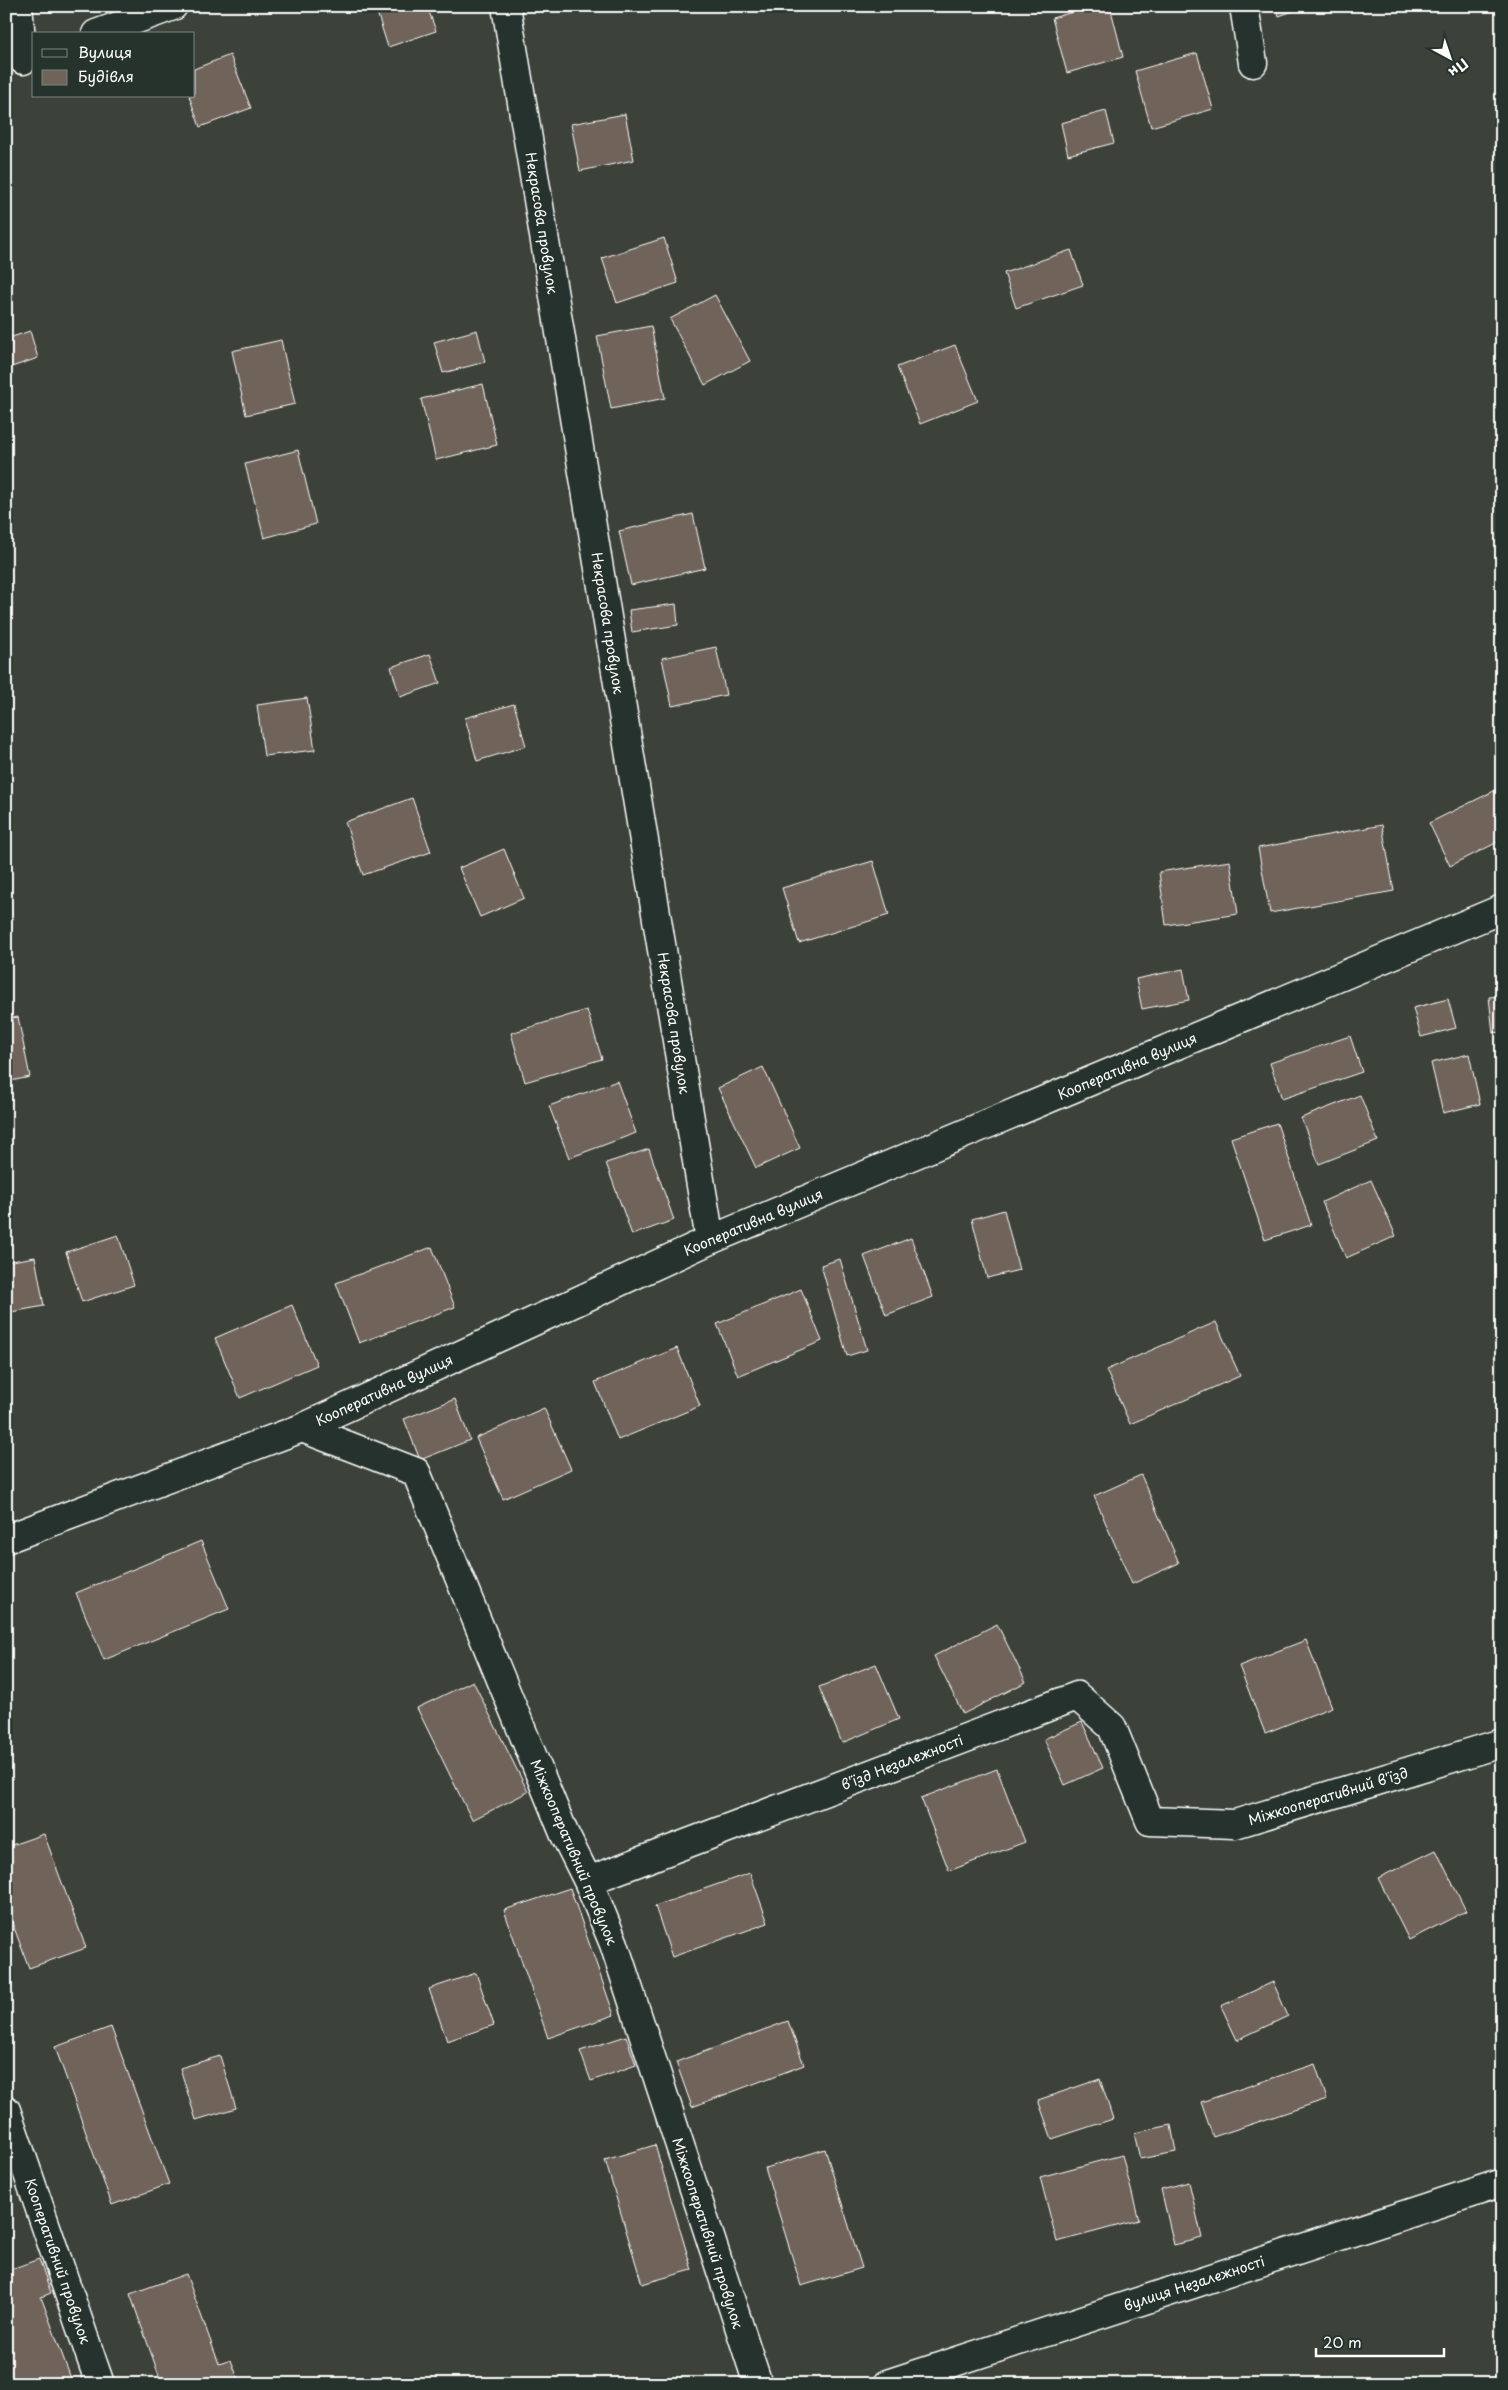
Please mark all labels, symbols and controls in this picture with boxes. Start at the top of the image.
legend [32,32,195,98]
north arrow [1426,32,1476,82]
text: Вулиця [78,40,132,63]
text: Пн [1444,54,1473,83]
text: Будівля [78,64,134,87]
street label: Некрасова провулок [520,151,564,296]
street label: Некрасова провулок [586,551,630,696]
street label: Некрасова провулок [652,951,696,1096]
street label: Кооперативна вулиця [1054,1027,1200,1105]
street label: Кооперативна вулиця [680,1183,826,1261]
street label: Кооперативна вулиця [312,1349,456,1431]
street label: в'їзд Незалежності [838,1729,966,1795]
street label: Міжкооперативний провулок [525,1756,623,1949]
street label: Міжкооперативний в'їзд [1245,1762,1411,1830]
street label: Міжкооперативний провулок [667,2135,749,2332]
street label: Кооперативний провулок [20,2175,96,2347]
street label: вулиця Незалежності [1121,2250,1267,2316]
scale bar [1316,2325,1443,2357]
text: 20 m [1323,2330,1362,2353]

